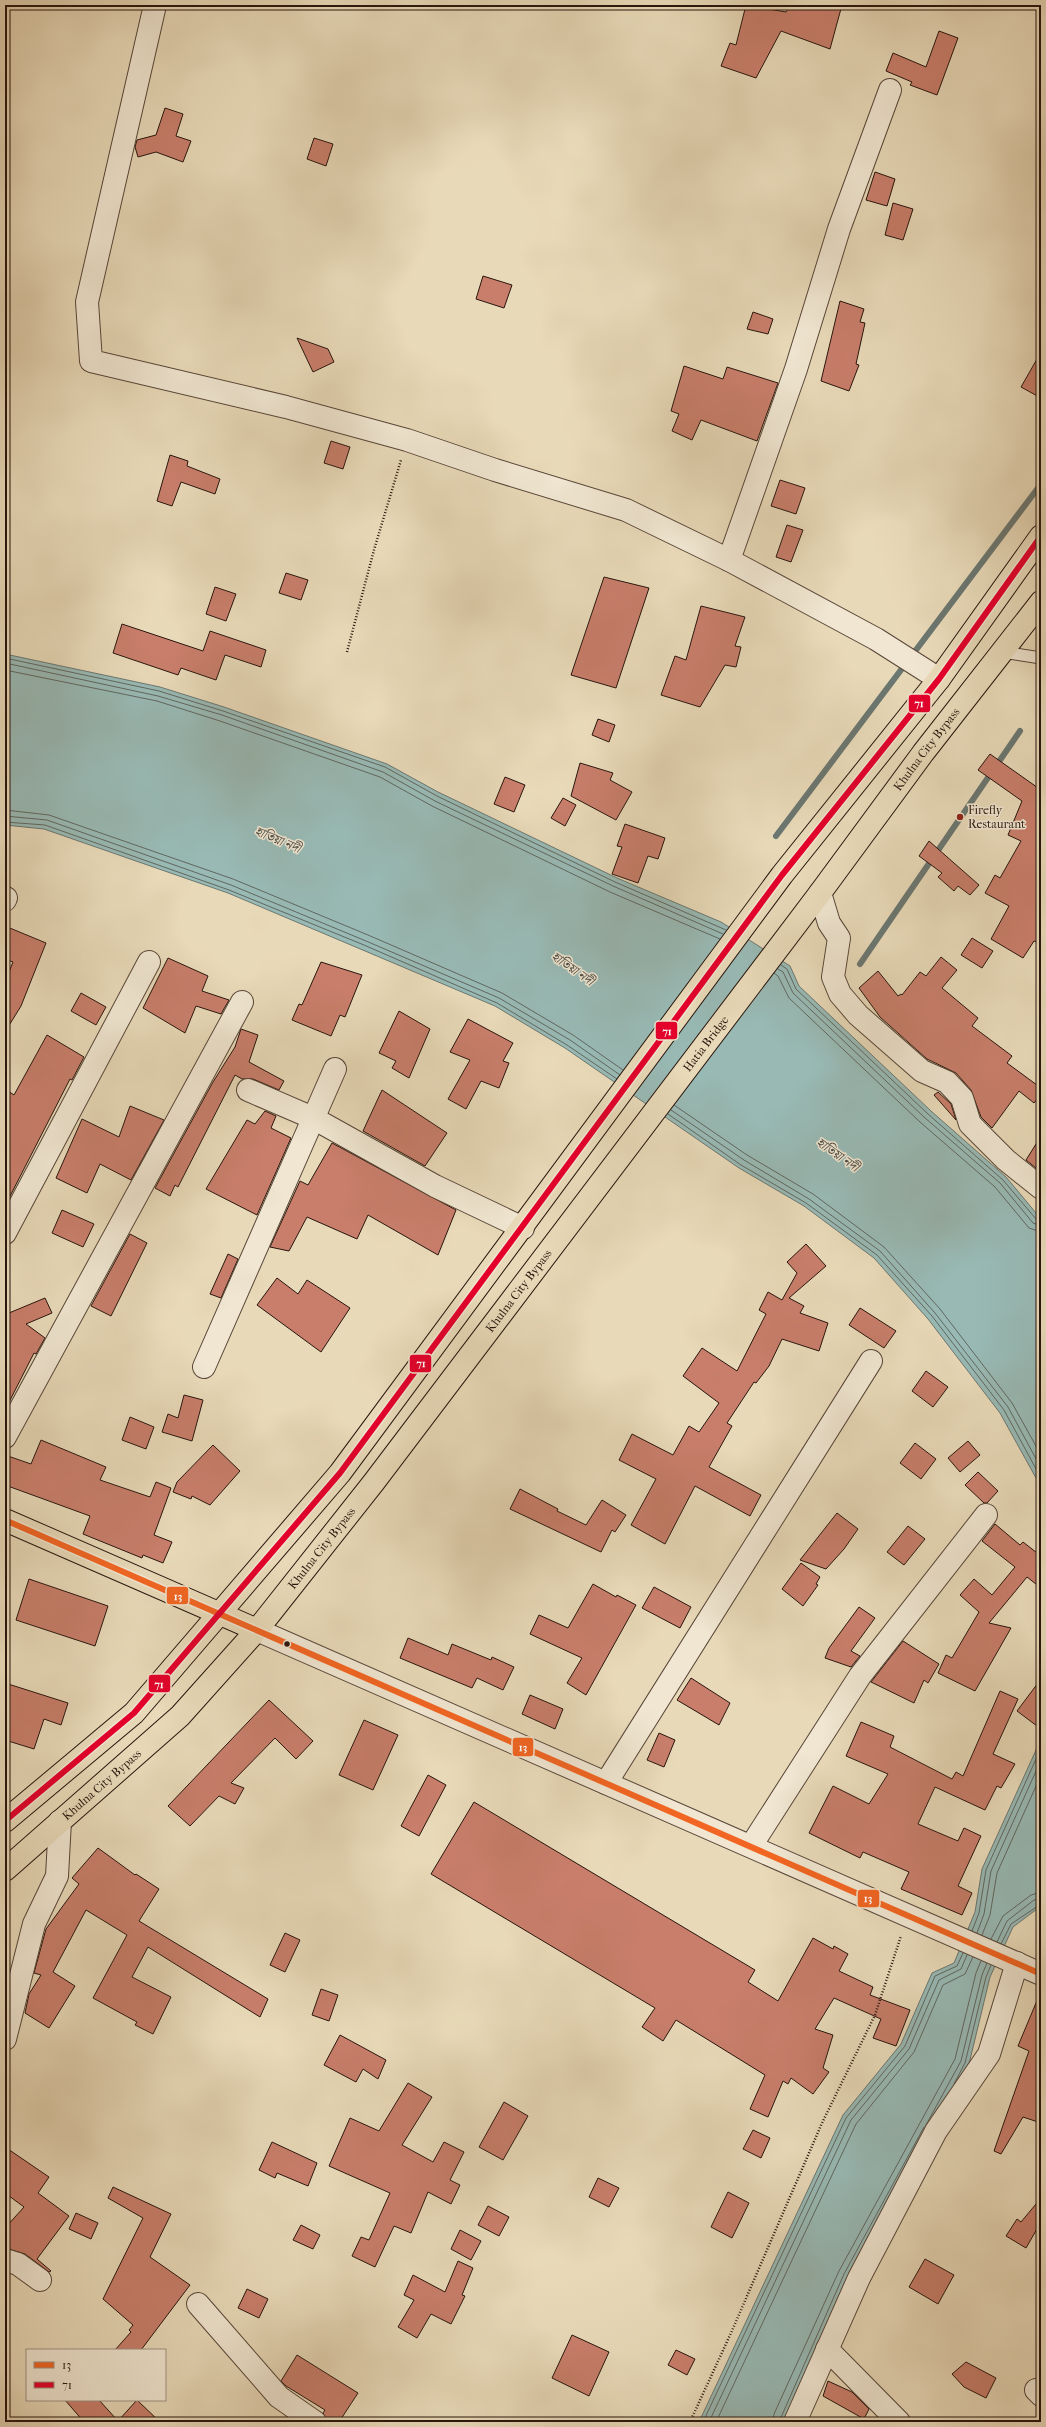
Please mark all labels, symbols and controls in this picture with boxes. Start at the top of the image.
line badge: 71 [908,694,931,713]
text: 71 [913,697,924,710]
street label: Khulna City Bypass [891,705,963,793]
place label: Firefly Restaurant [968,803,1026,831]
marker: Firefly Restaurant [955,812,965,822]
water label: হাতিয়া নদী [253,823,304,856]
water label: হাতিয়া নদী [549,949,598,989]
street label: Hatia Bridge [680,1013,732,1074]
line badge: 71 [655,1021,678,1040]
text: 71 [661,1025,672,1038]
water label: হাতিয়া নদী [814,1135,863,1175]
street label: Khulna City Bypass [483,1246,555,1335]
line badge: 71 [409,1354,432,1373]
text: 71 [415,1357,426,1370]
street label: Khulna City Bypass [285,1504,359,1592]
line badge: 13 [166,1586,189,1605]
text: 13 [174,1590,183,1603]
unlabelled marker [282,1639,292,1649]
line badge: 71 [148,1674,171,1693]
text: 71 [153,1678,164,1691]
line badge: 13 [512,1737,534,1757]
text: 13 [519,1741,528,1754]
street label: Khulna City Bypass [60,1746,145,1823]
line badge: 13 [857,1889,880,1908]
text: 13 [864,1892,873,1905]
legend [26,2349,166,2401]
text: 13 [62,2358,71,2372]
text: 71 [62,2378,72,2392]

